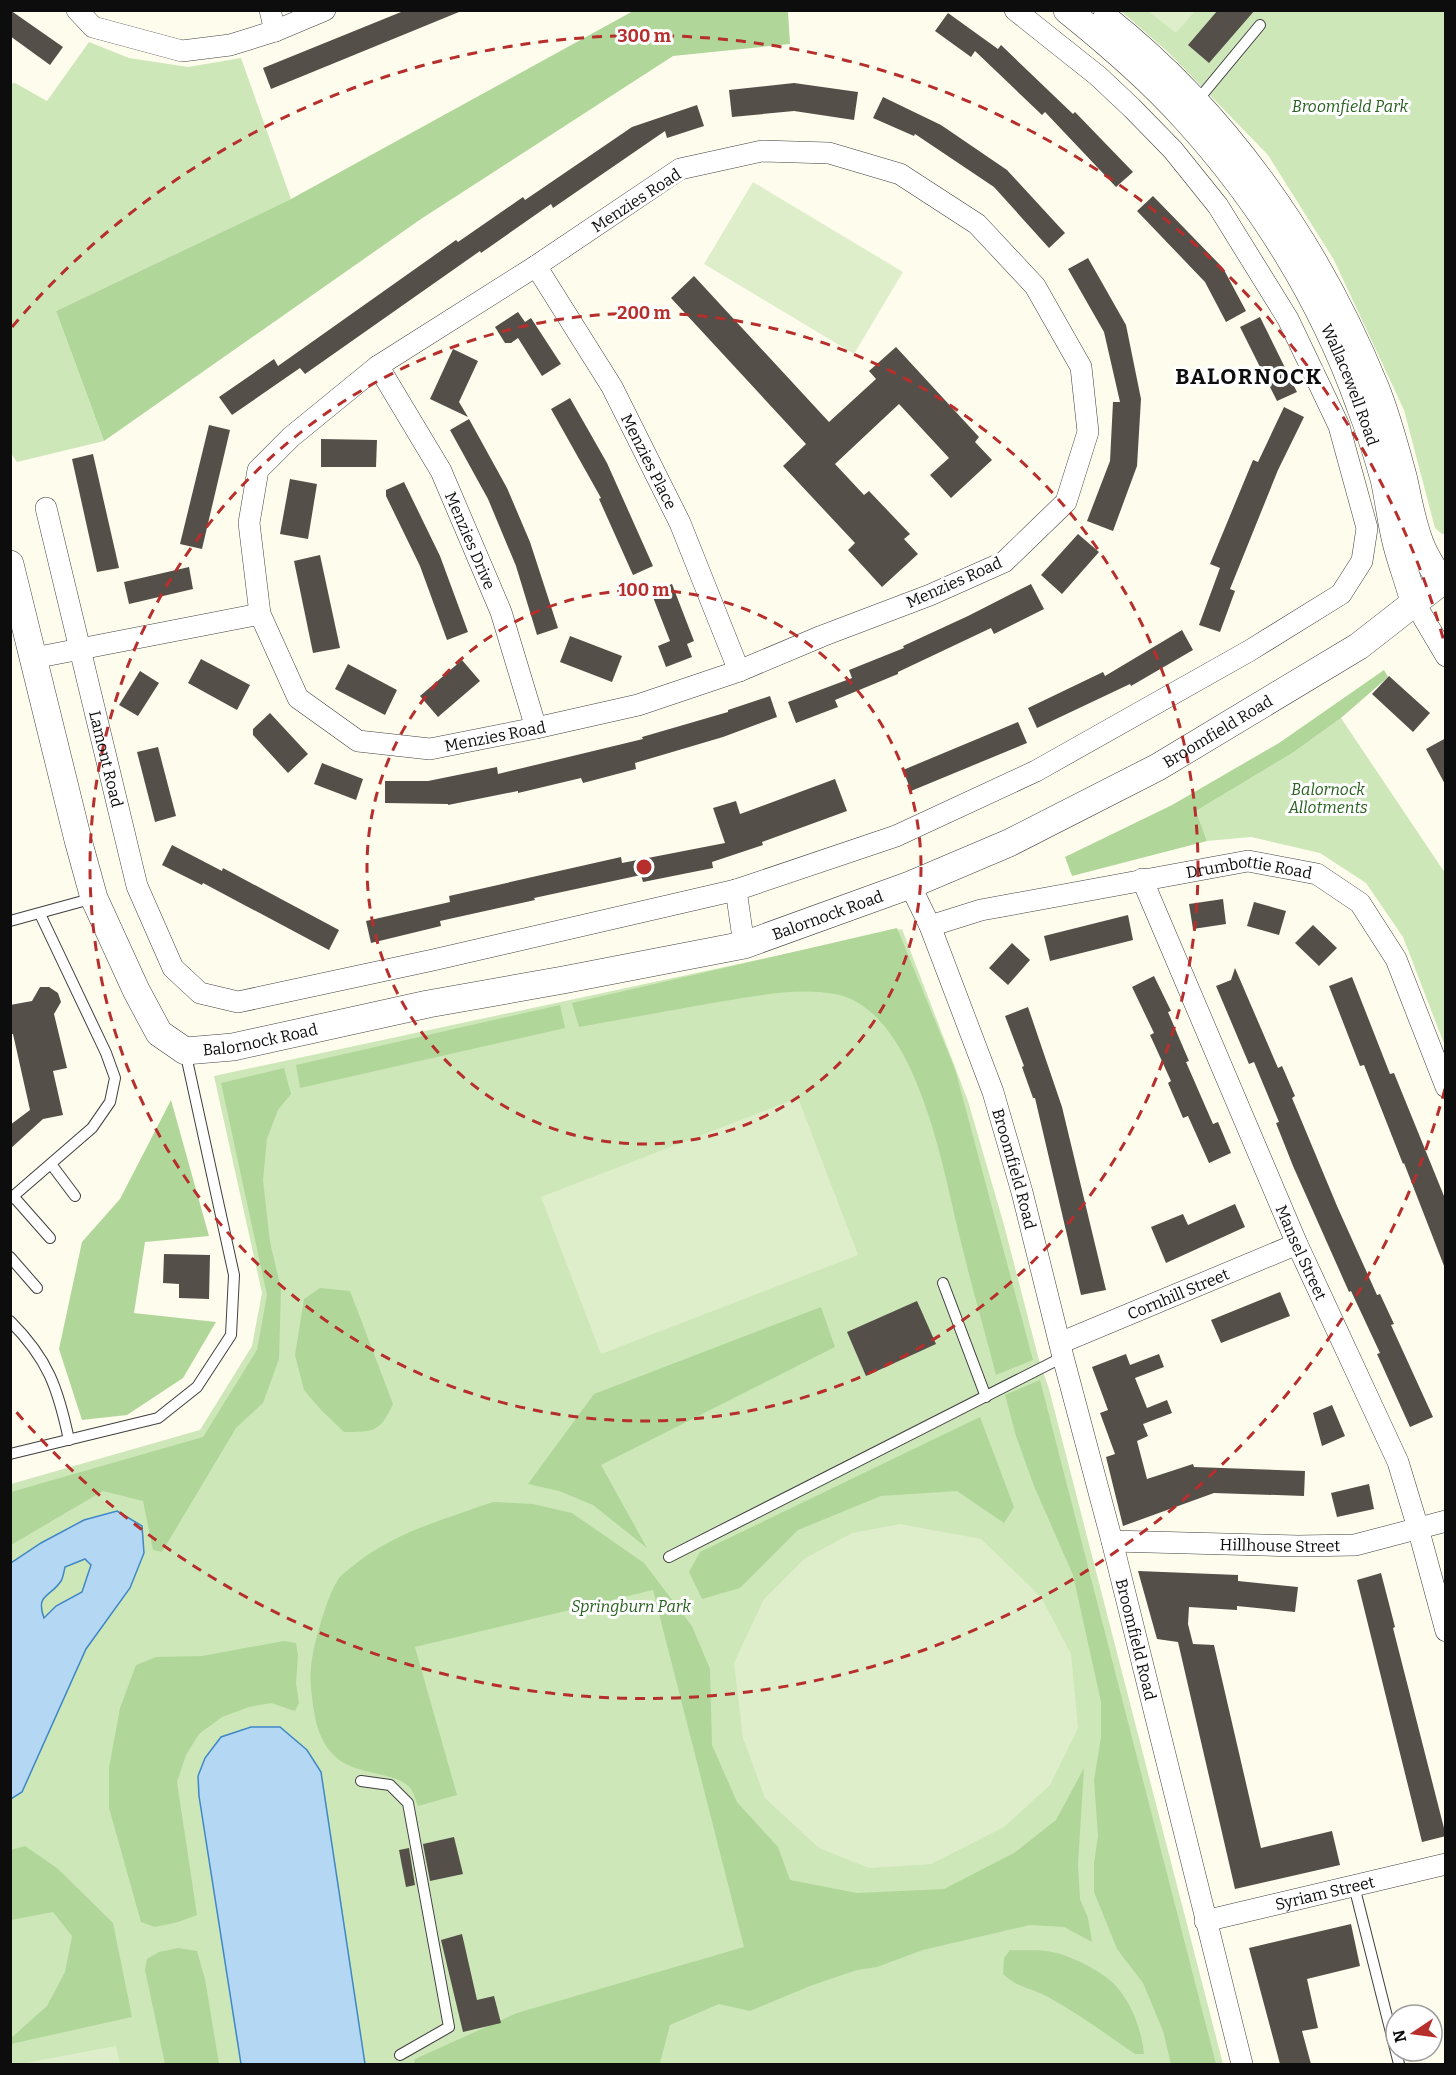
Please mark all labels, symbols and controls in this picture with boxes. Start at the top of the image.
text: 300 m [617,25,671,47]
park label: Broomfield Park [1292,97,1408,116]
street label: Menzies Road [588,164,685,236]
text: 200 m [617,302,671,324]
street label: Wallacewell Road [1317,321,1383,449]
district label: BALORNOCK [1175,363,1323,390]
street label: Menzies Place [617,411,681,512]
street label: Menzies Drive [441,489,499,593]
street label: Menzies Road [903,553,1005,612]
text: 100 m [618,579,670,601]
street label: Broomfield Road [1159,691,1276,772]
street label: Lamont Road [85,709,127,810]
street label: Menzies Road [443,717,548,756]
park label: Balornock Allotments [1287,780,1368,817]
street label: Drumbottie Road [1185,852,1314,883]
centre of rings [634,857,654,877]
street label: Balornock Road [770,886,886,944]
street label: Balornock Road [202,1020,320,1059]
street label: Broomfield Road [988,1106,1040,1232]
street label: Mansel Street [1271,1202,1331,1303]
street label: Cornhill Street [1125,1264,1232,1324]
street label: Hillhouse Street [1219,1535,1341,1556]
street label: Broomfield Road [1112,1577,1160,1703]
park label: Springburn Park [571,1597,691,1616]
street label: Syriam Street [1273,1872,1376,1914]
north arrow [1384,2003,1444,2063]
text: N [1389,2028,1411,2044]

